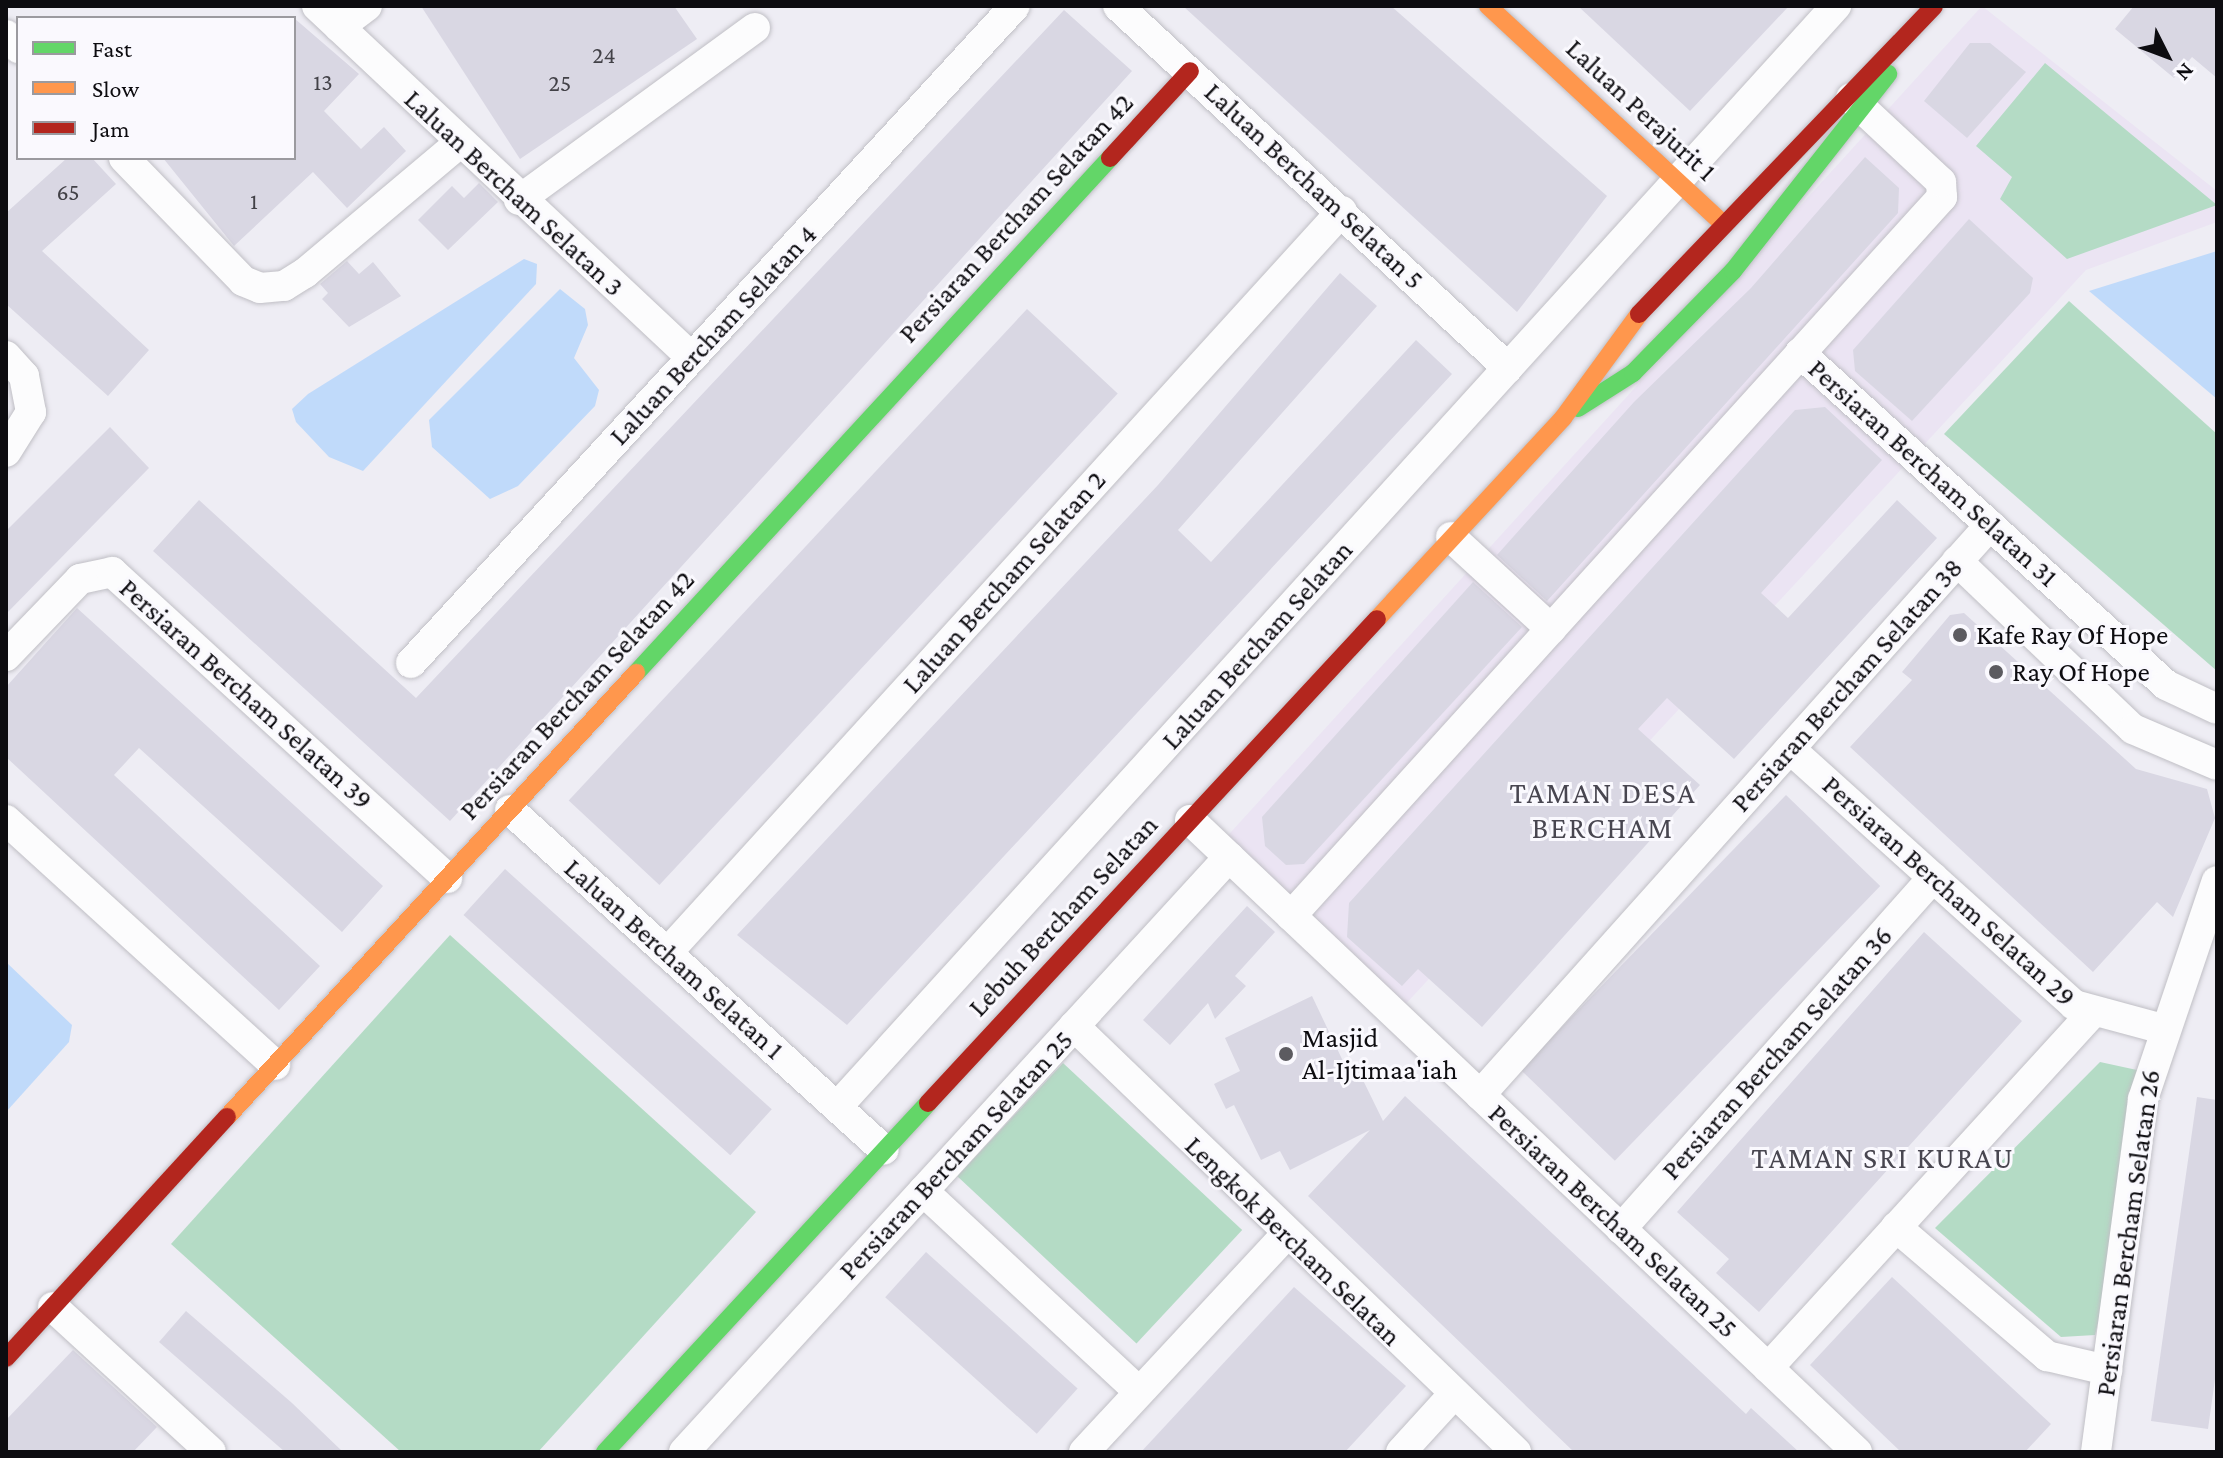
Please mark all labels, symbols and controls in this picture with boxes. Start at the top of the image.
legend [16,16,296,160]
north arrow [2127,16,2207,96]
street label: Laluan Perajurit 1 [1559,32,1723,188]
text: Fast [92,35,132,62]
house number: 24 [592,41,616,69]
text: N [2171,58,2200,86]
house number: 13 [313,68,333,96]
house number: 25 [549,69,571,97]
text: Slow [92,75,139,102]
street label: Laluan Bercham Selatan 5 [1197,76,1431,296]
street label: Laluan Bercham Selatan 3 [397,83,631,303]
street label: Persiaran Bercham Selatan 42 [891,86,1141,350]
text: Jam [92,115,130,142]
house number: 65 [56,178,80,206]
house number: 1 [250,187,258,215]
street label: Laluan Bercham Selatan 4 [602,218,824,452]
street label: Persiaran Bercham Selatan 31 [1801,352,2065,594]
street label: Laluan Bercham Selatan 2 [895,464,1113,700]
street label: Laluan Bercham Selatan [1154,534,1360,756]
street label: Persiaran Bercham Selatan 38 [1724,551,1970,819]
street label: Persiaran Bercham Selatan 42 [452,563,702,827]
street label: Persiaran Bercham Selatan 39 [112,571,380,817]
place label: Kafe Ray Of Hope [1976,618,2168,652]
marker: Kafe Ray Of Hope [1951,626,1969,644]
place label: Ray Of Hope [2012,655,2150,689]
marker: Ray Of Hope [1987,663,2005,681]
street label: Persiaran Bercham Selatan 29 [1815,768,2083,1014]
district label: TAMAN DESA BERCHAM [1509,775,1697,846]
street label: Lebuh Bercham Selatan [961,808,1165,1024]
street label: Laluan Bercham Selatan 1 [557,852,791,1066]
street label: Persiaran Bercham Selatan 36 [1654,919,1900,1187]
place label: Masjid Al-Ijtimaa'iah [1302,1021,1458,1087]
street label: Persiaran Bercham Selatan 25 [832,1023,1080,1287]
marker: Masjid Al-Ijtimaa'iah [1277,1045,1295,1063]
street label: Persiaran Bercham Selatan 26 [2088,1068,2168,1398]
street label: Persiaran Bercham Selatan 25 [1481,1097,1745,1345]
street label: Lengkok Bercham Selatan [1178,1129,1408,1353]
district label: TAMAN SRI KURAU [1751,1140,2015,1176]

